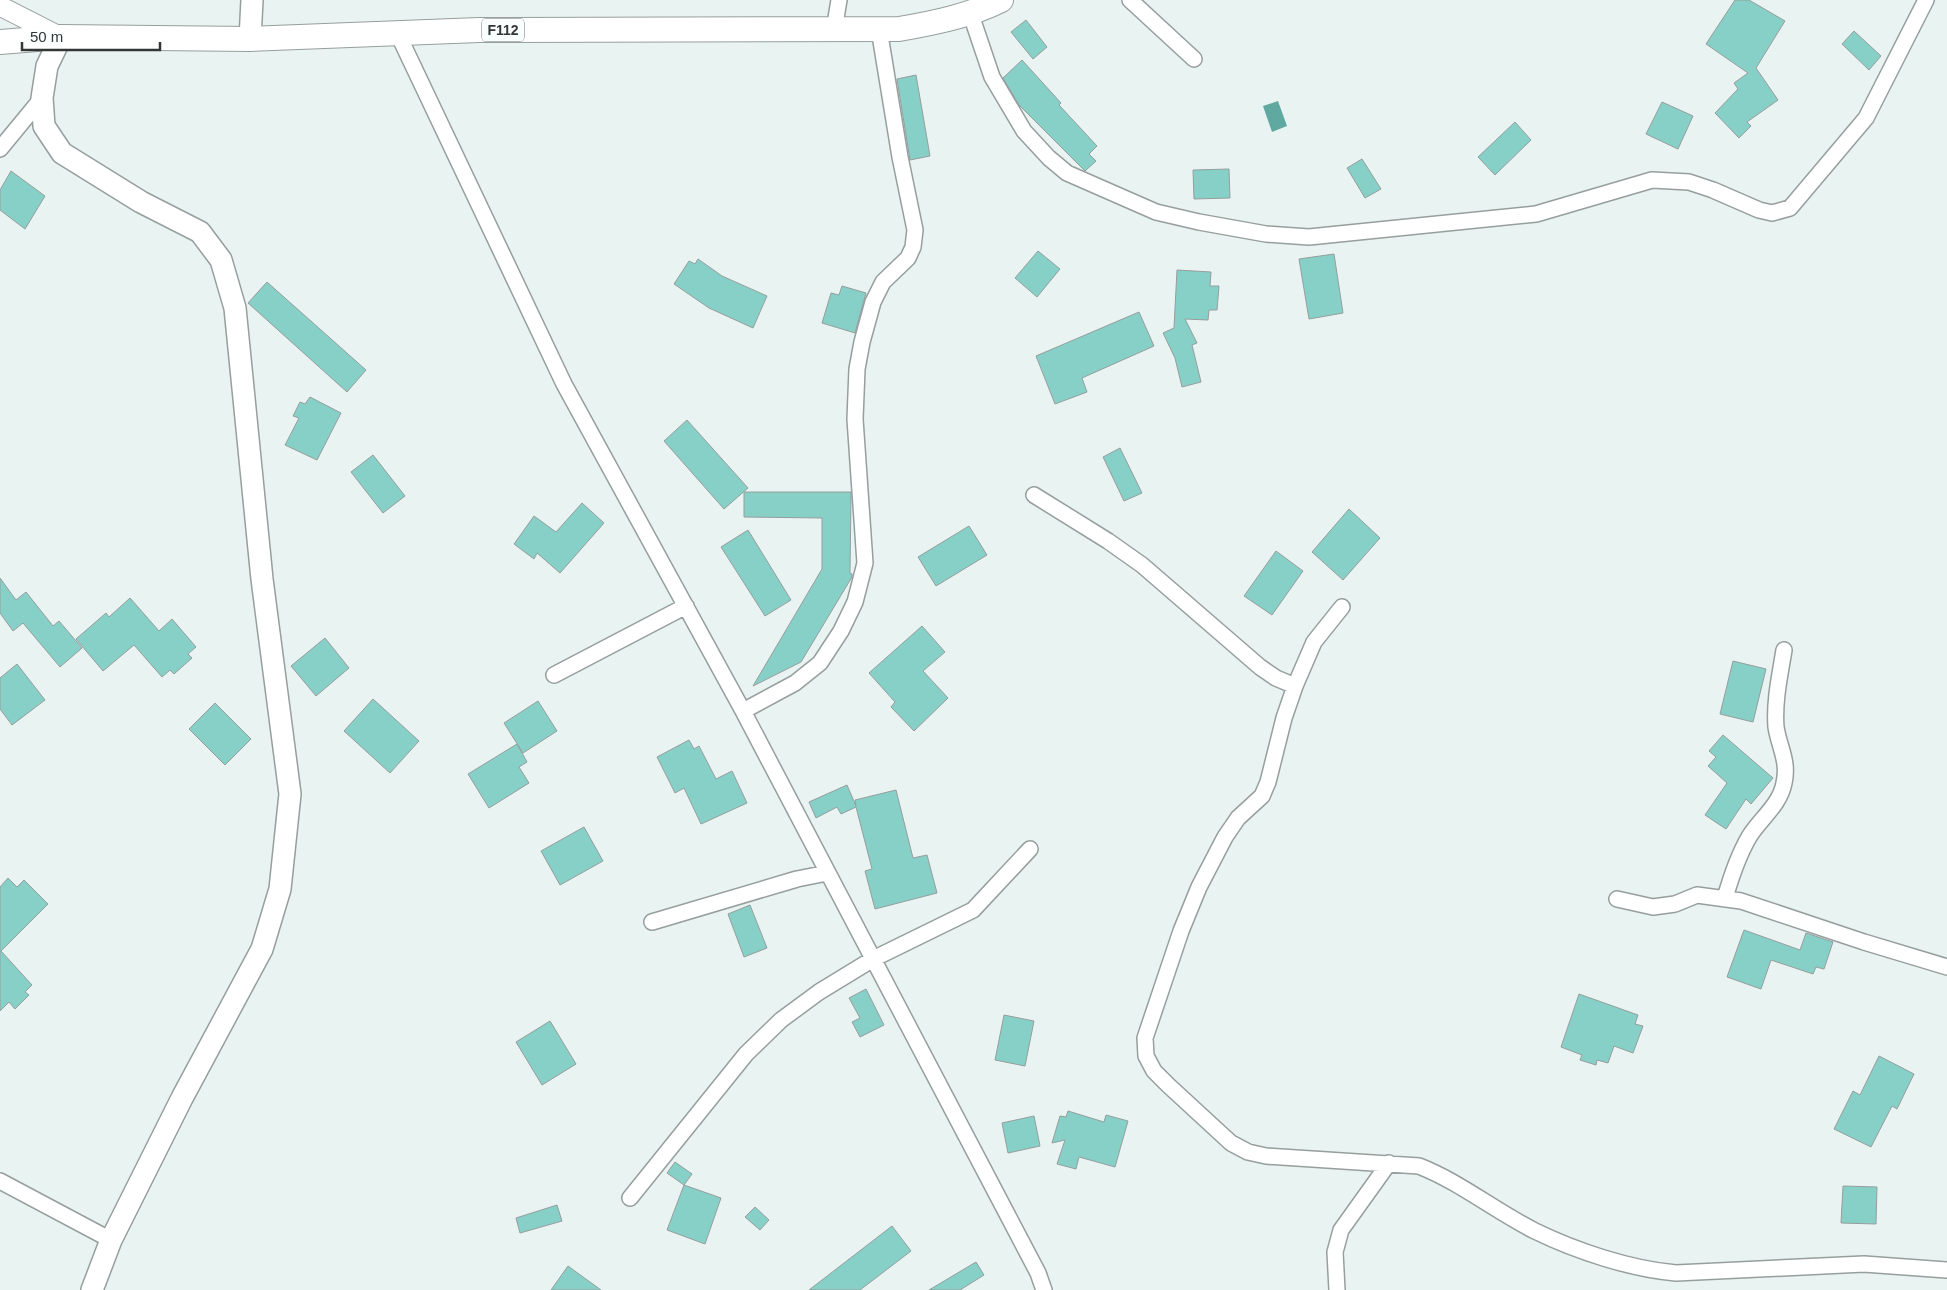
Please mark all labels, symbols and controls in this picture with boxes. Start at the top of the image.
road number: F112 [482,18,524,42]
scale bar [22,20,160,52]
text: 50 m [30,28,63,45]

